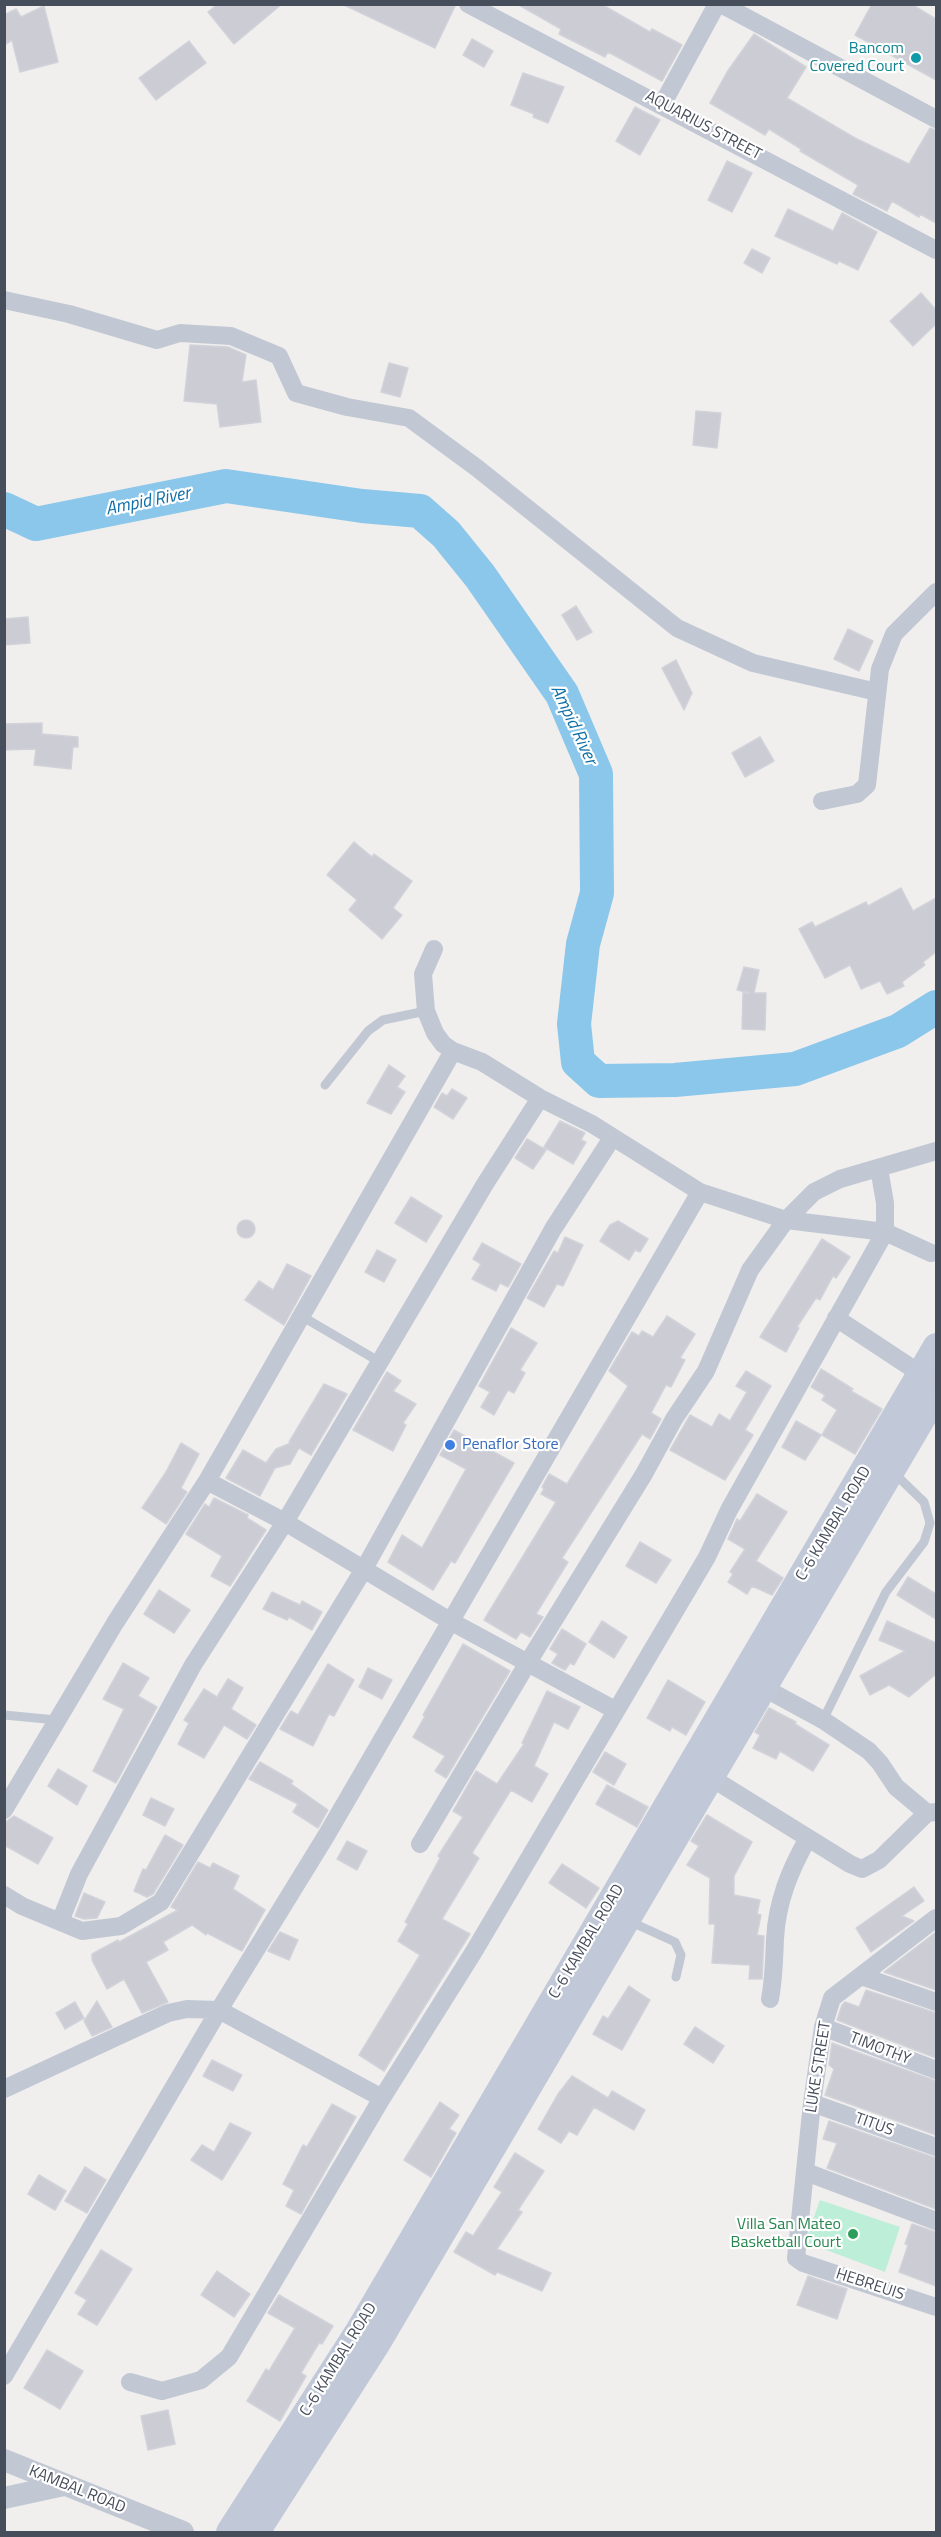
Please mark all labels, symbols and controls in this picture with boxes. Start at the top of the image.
place label: Bancom Covered Court [809,39,904,77]
marker: Bancom Covered Court [909,51,923,65]
street label: AQUARIUS STREET [642,87,764,165]
water label: Ampid River [104,483,192,521]
water label: Ampid River [545,682,601,768]
place label: Penaflor Store [462,1435,559,1455]
marker: Penaflor Store [443,1438,457,1452]
street label: C-6 KAMBAL ROAD [792,1463,876,1585]
street label: C-6 KAMBAL ROAD [545,1881,629,2003]
street label: LUKE STREET [802,2020,836,2114]
street label: TIMOTHY [847,2029,913,2069]
street label: TITUS [852,2109,896,2141]
place label: Villa San Mateo Basketball Court [731,2215,841,2253]
marker: Villa San Mateo Basketball Court [846,2227,860,2241]
street label: HEBREUIS [833,2265,907,2305]
street label: C-6 KAMBAL ROAD [296,2300,382,2420]
street label: KAMBAL ROAD [26,2462,128,2518]

